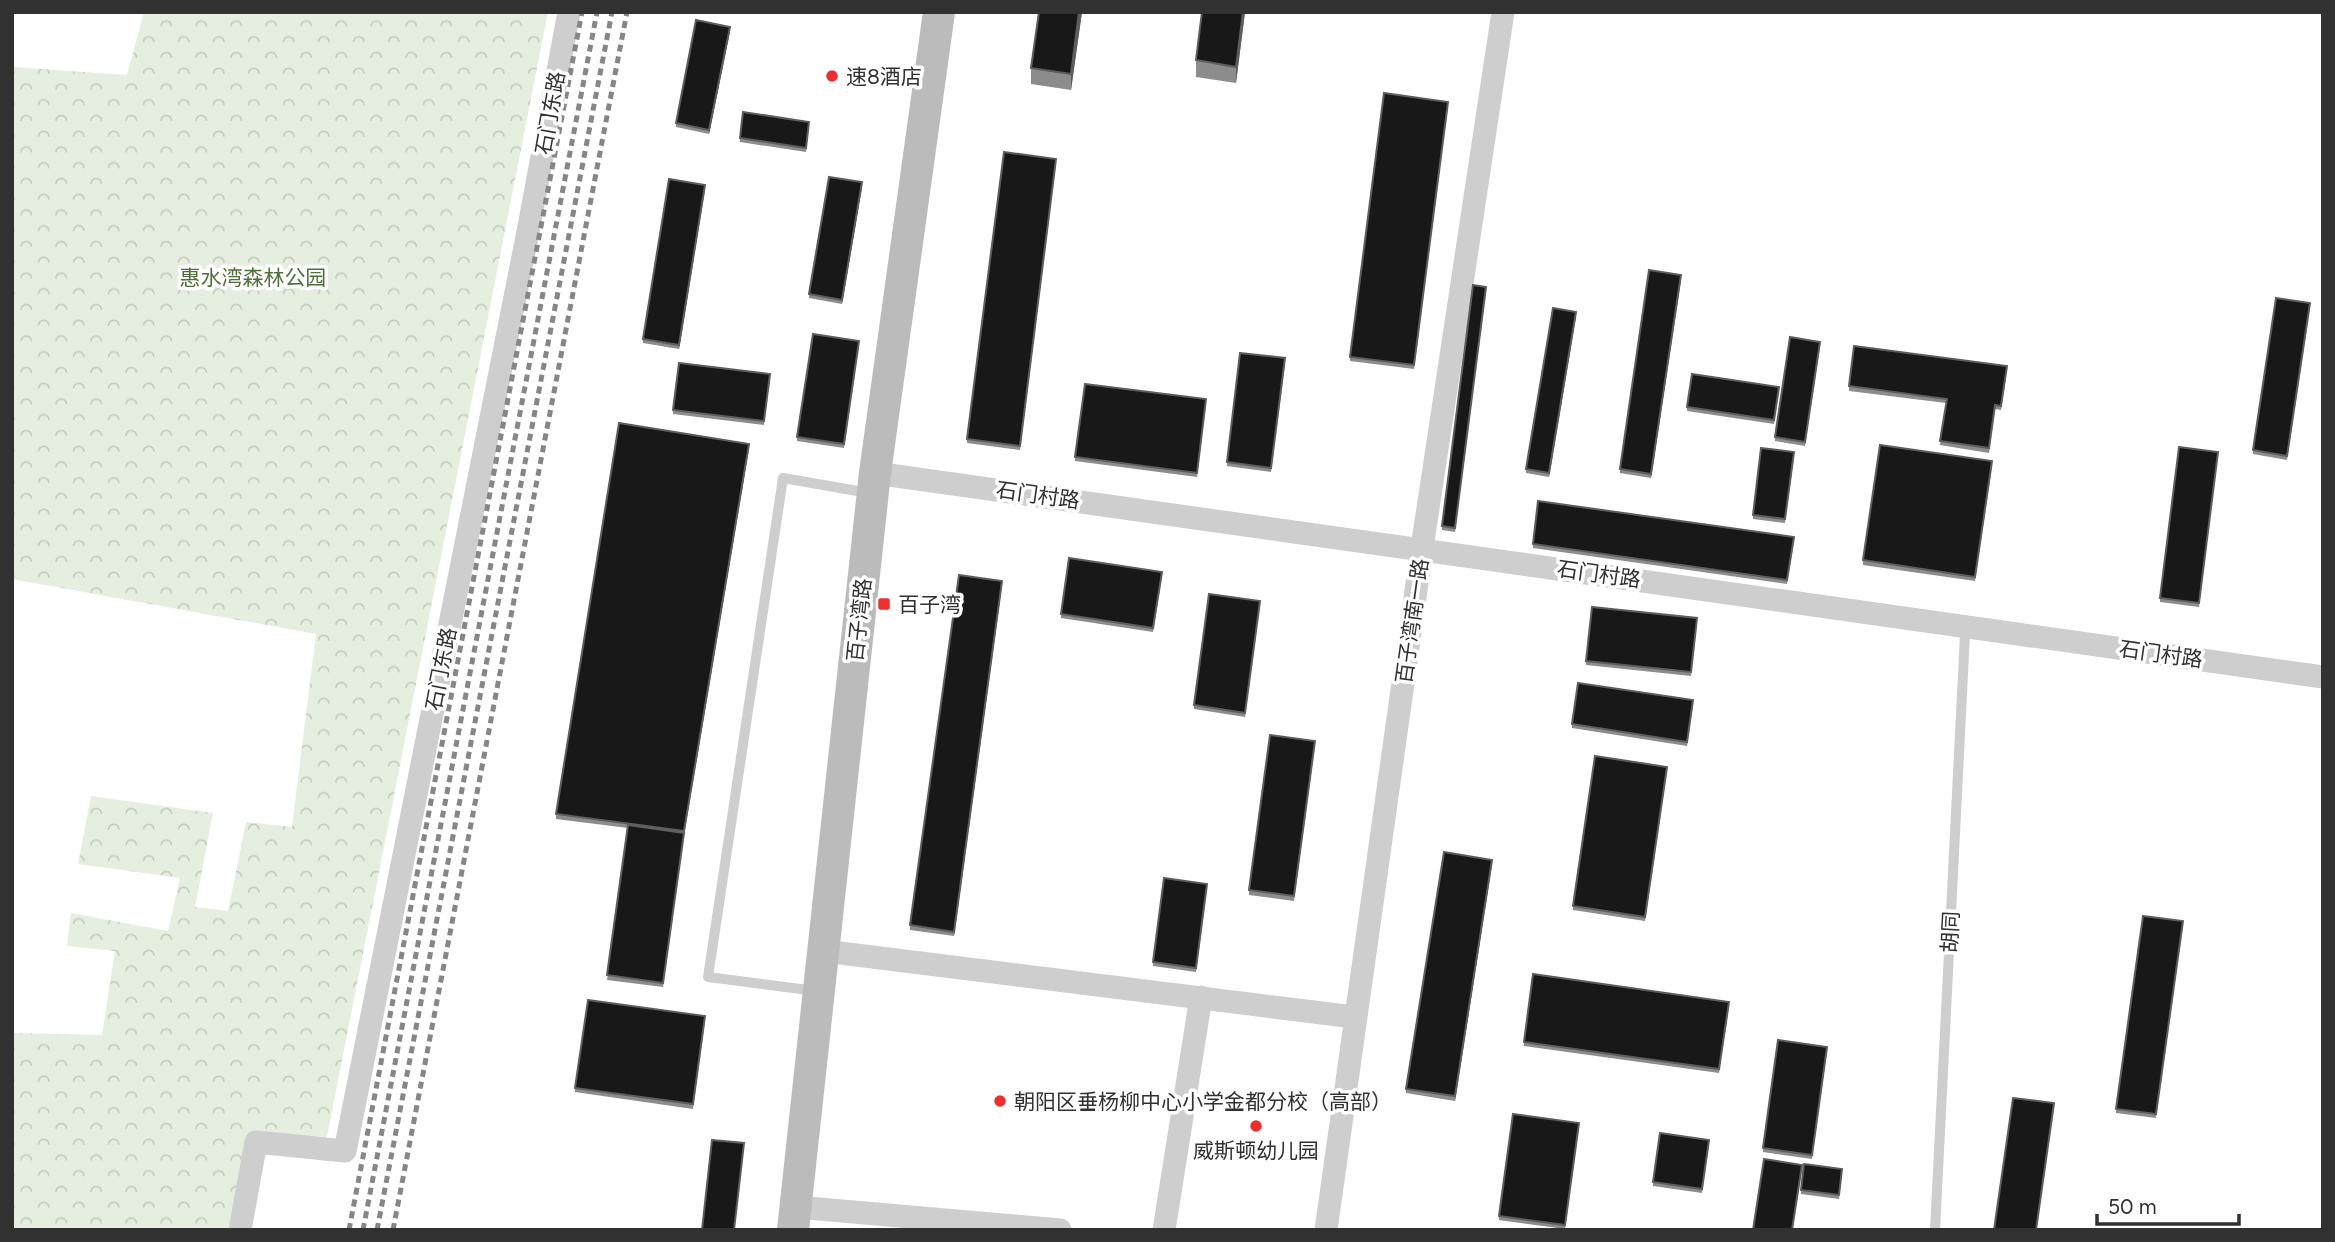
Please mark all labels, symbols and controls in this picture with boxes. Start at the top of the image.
place label: 速8酒店 [846,64,922,89]
marker: 速8酒店 [824,68,840,84]
street label: 石门东路 [530,69,570,157]
park label: 惠水湾森林公园 [180,265,327,290]
street label: 石门村路 [995,477,1081,513]
street label: 石门村路 [1556,556,1642,592]
street label: 百子湾南一路 [1391,557,1433,685]
street label: 百子湾路 [842,577,876,663]
place label: 百子湾 [898,592,961,617]
marker: 百子湾 [876,596,892,612]
street label: 石门东路 [421,625,461,713]
street label: 石门村路 [2118,636,2204,672]
street label: 胡同 [1936,910,1964,954]
place label: 朝阳区垂杨柳中心小学金都分校（高部） [1014,1089,1392,1114]
marker: 朝阳区垂杨柳中心小学金都分校（高部） [992,1093,1008,1109]
marker: 威斯顿幼儿园 [1248,1118,1264,1134]
place label: 威斯顿幼儿园 [1193,1138,1319,1163]
scale bar [2097,1182,2239,1226]
text: 50 m [2108,1194,2157,1219]

